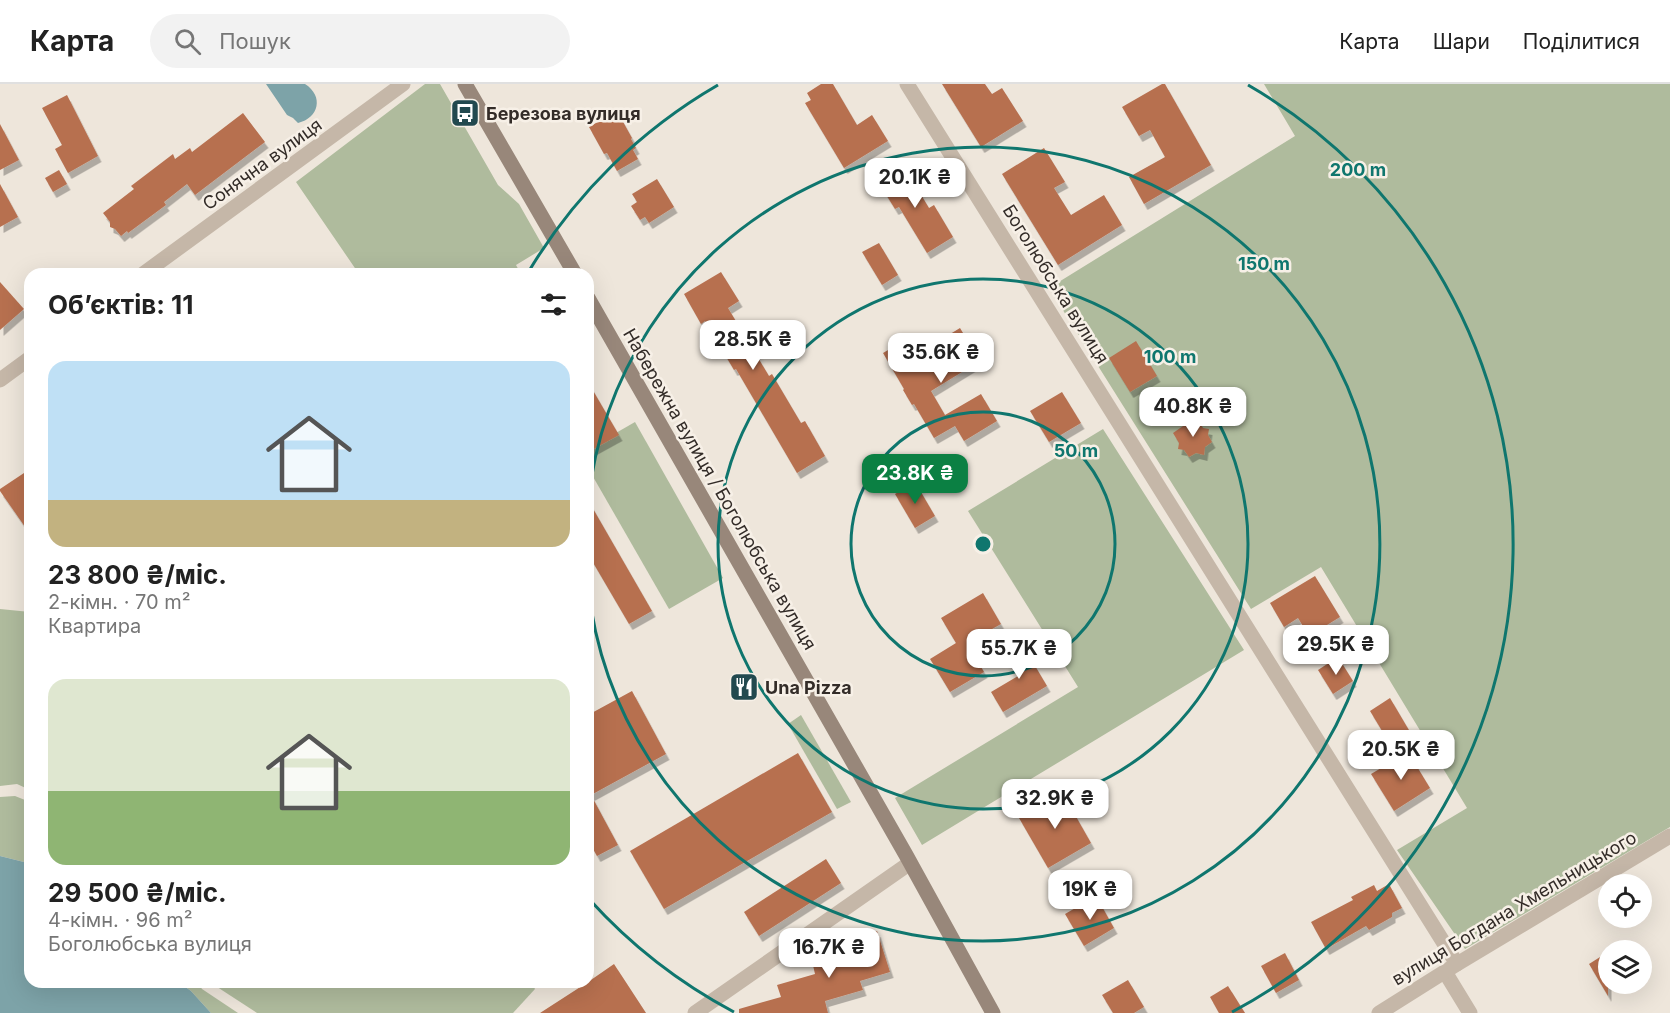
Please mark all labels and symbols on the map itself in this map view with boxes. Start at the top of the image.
bus stop icon: Березова вулиця [449,97,481,129]
place label: Березова вулиця [486,103,641,124]
street label: Сонячна вулиця [198,114,326,214]
pin: 20.1K ₴ [860,158,970,209]
text: 200 m [1330,159,1386,180]
street label: Боголюбська вулиця [999,201,1113,367]
text: 150 m [1238,253,1290,274]
pin: 28.5K ₴ [698,320,808,371]
street label: Набережна вулиця / Боголюбська вулиця [619,325,821,653]
pin: 35.6K ₴ [886,333,996,384]
text: 100 m [1144,346,1196,367]
pin: 40.8K ₴ [1138,387,1248,438]
text: 50 m [1054,440,1098,461]
pin: 23.8K ₴ [860,454,970,505]
centre of rings [973,534,993,554]
pin: 29.5K ₴ [1281,625,1391,676]
pin: 55.7K ₴ [964,629,1074,680]
restaurant icon: Una Pizza [728,671,760,703]
place label: Una Pizza [765,677,852,698]
pin: 20.5K ₴ [1346,730,1456,781]
pin: 32.9K ₴ [1000,779,1110,830]
street label: вулиця Богдана Хмельницького [1388,827,1640,989]
pin: 19K ₴ [1048,870,1132,921]
pin: 16.7K ₴ [774,928,884,979]

